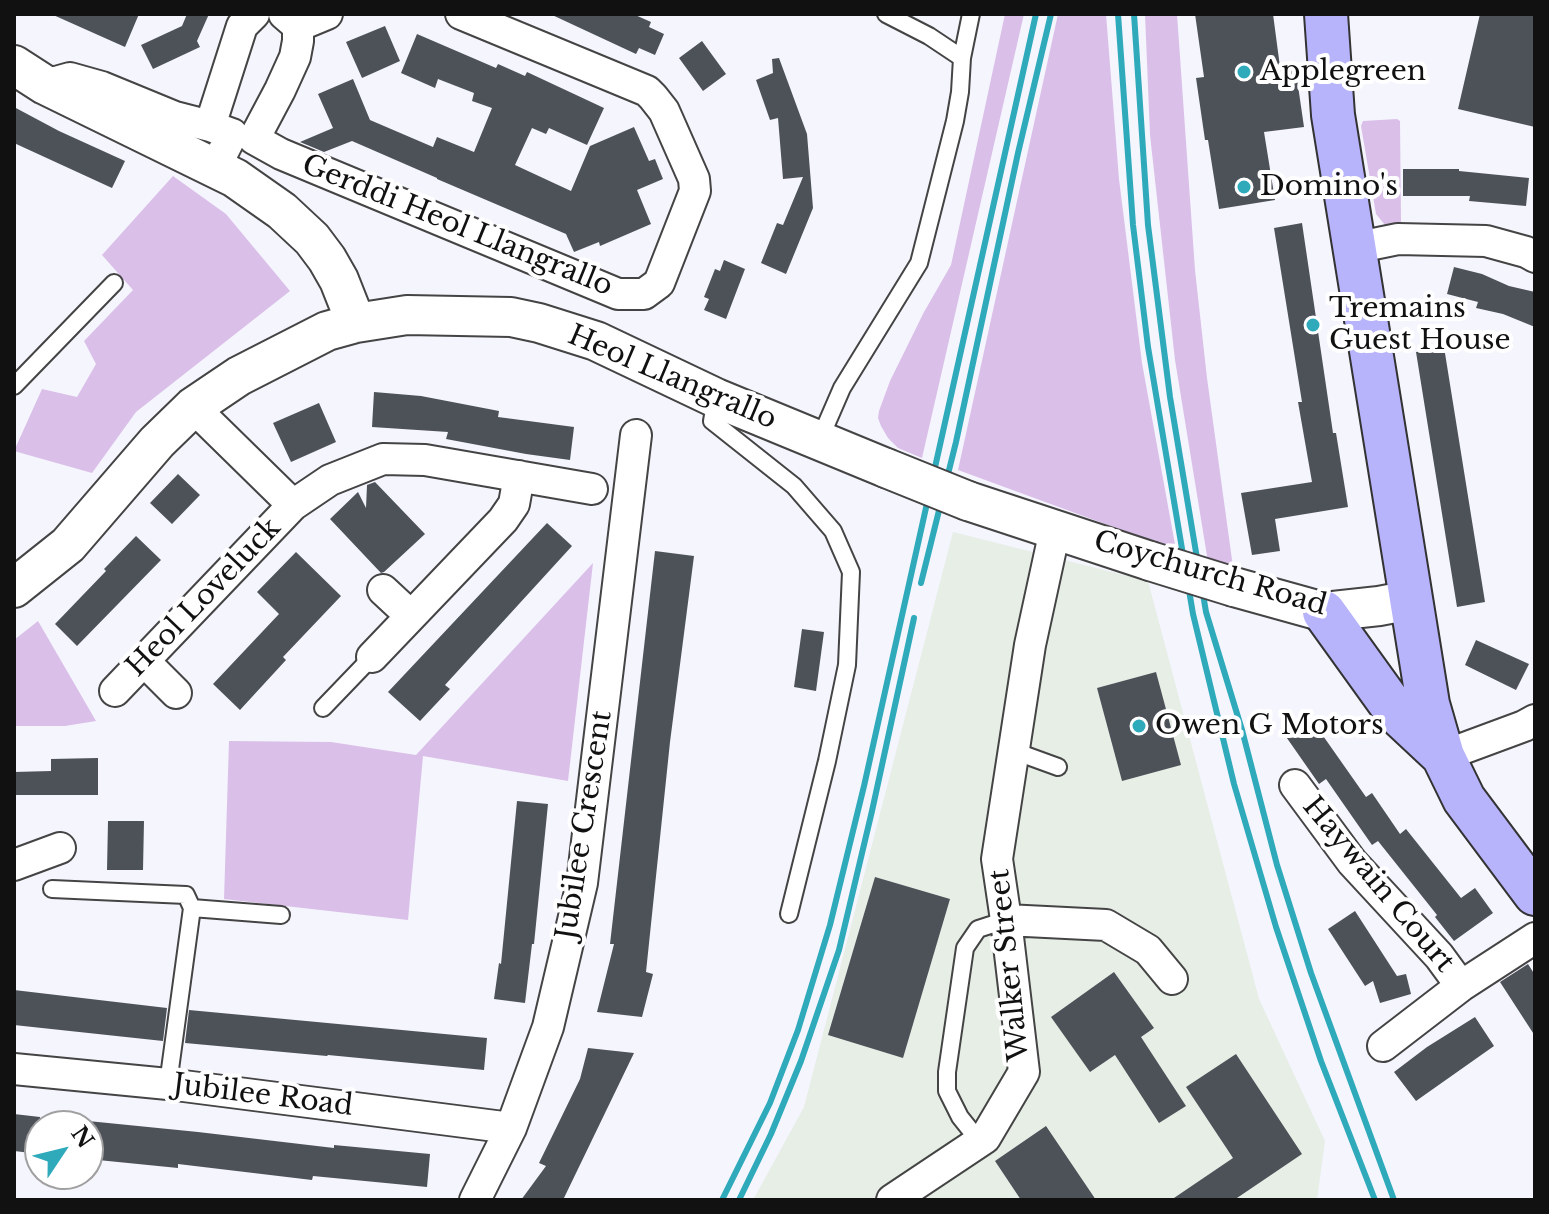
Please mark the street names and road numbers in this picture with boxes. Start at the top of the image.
street label: Gerddi Heol Llangrallo [297,148,617,304]
street label: Heol Llangrallo [563,319,781,437]
street label: Heol Loveluck [120,512,288,684]
street label: Coychurch Road [1090,525,1330,623]
street label: Jubilee Crescent [550,708,620,942]
street label: Haywain Court [1295,791,1461,979]
street label: Walker Street [983,867,1037,1063]
street label: Jubilee Road [171,1068,355,1124]

